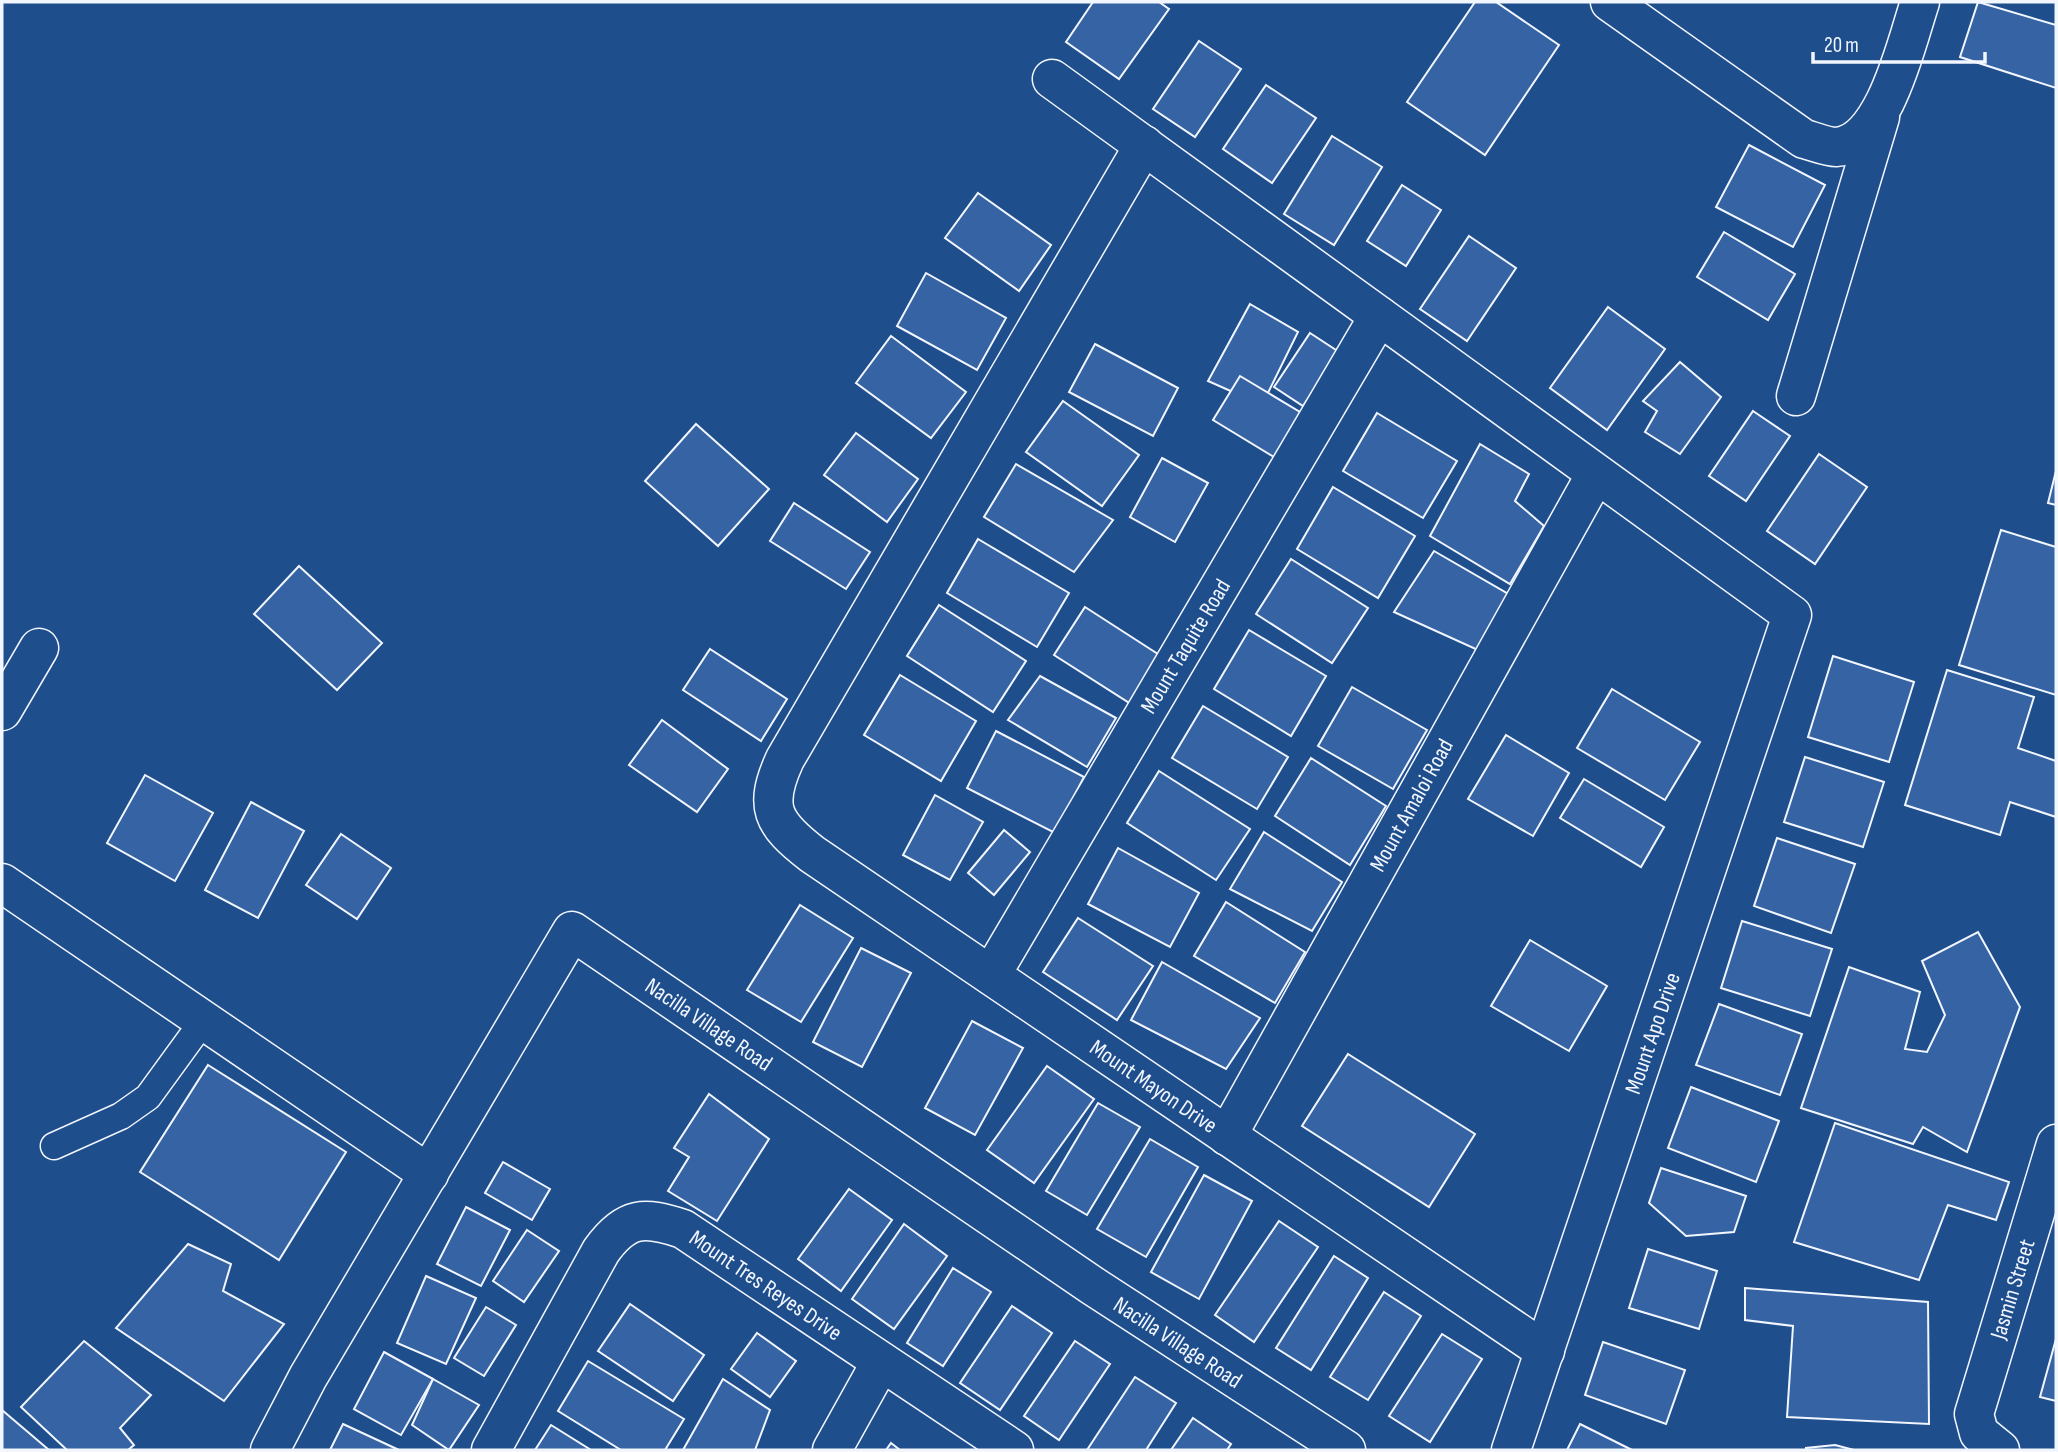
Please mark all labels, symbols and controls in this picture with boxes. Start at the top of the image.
scale bar [1813,21,1984,65]
text: 20 m [1824,33,1859,58]
street label: Mount Taquite Road [1135,574,1237,719]
street label: Mount Amaloi Road [1364,734,1460,877]
street label: Mount Apo Drive [1619,969,1687,1098]
street label: Nacilla Village Road [639,972,777,1078]
street label: Mount Mayon Drive [1084,1034,1223,1140]
street label: Mount Tres Reyes Drive [684,1224,847,1347]
street label: Jasmin Street [1984,1236,2041,1344]
street label: Nacilla Village Road [1108,1291,1247,1395]

